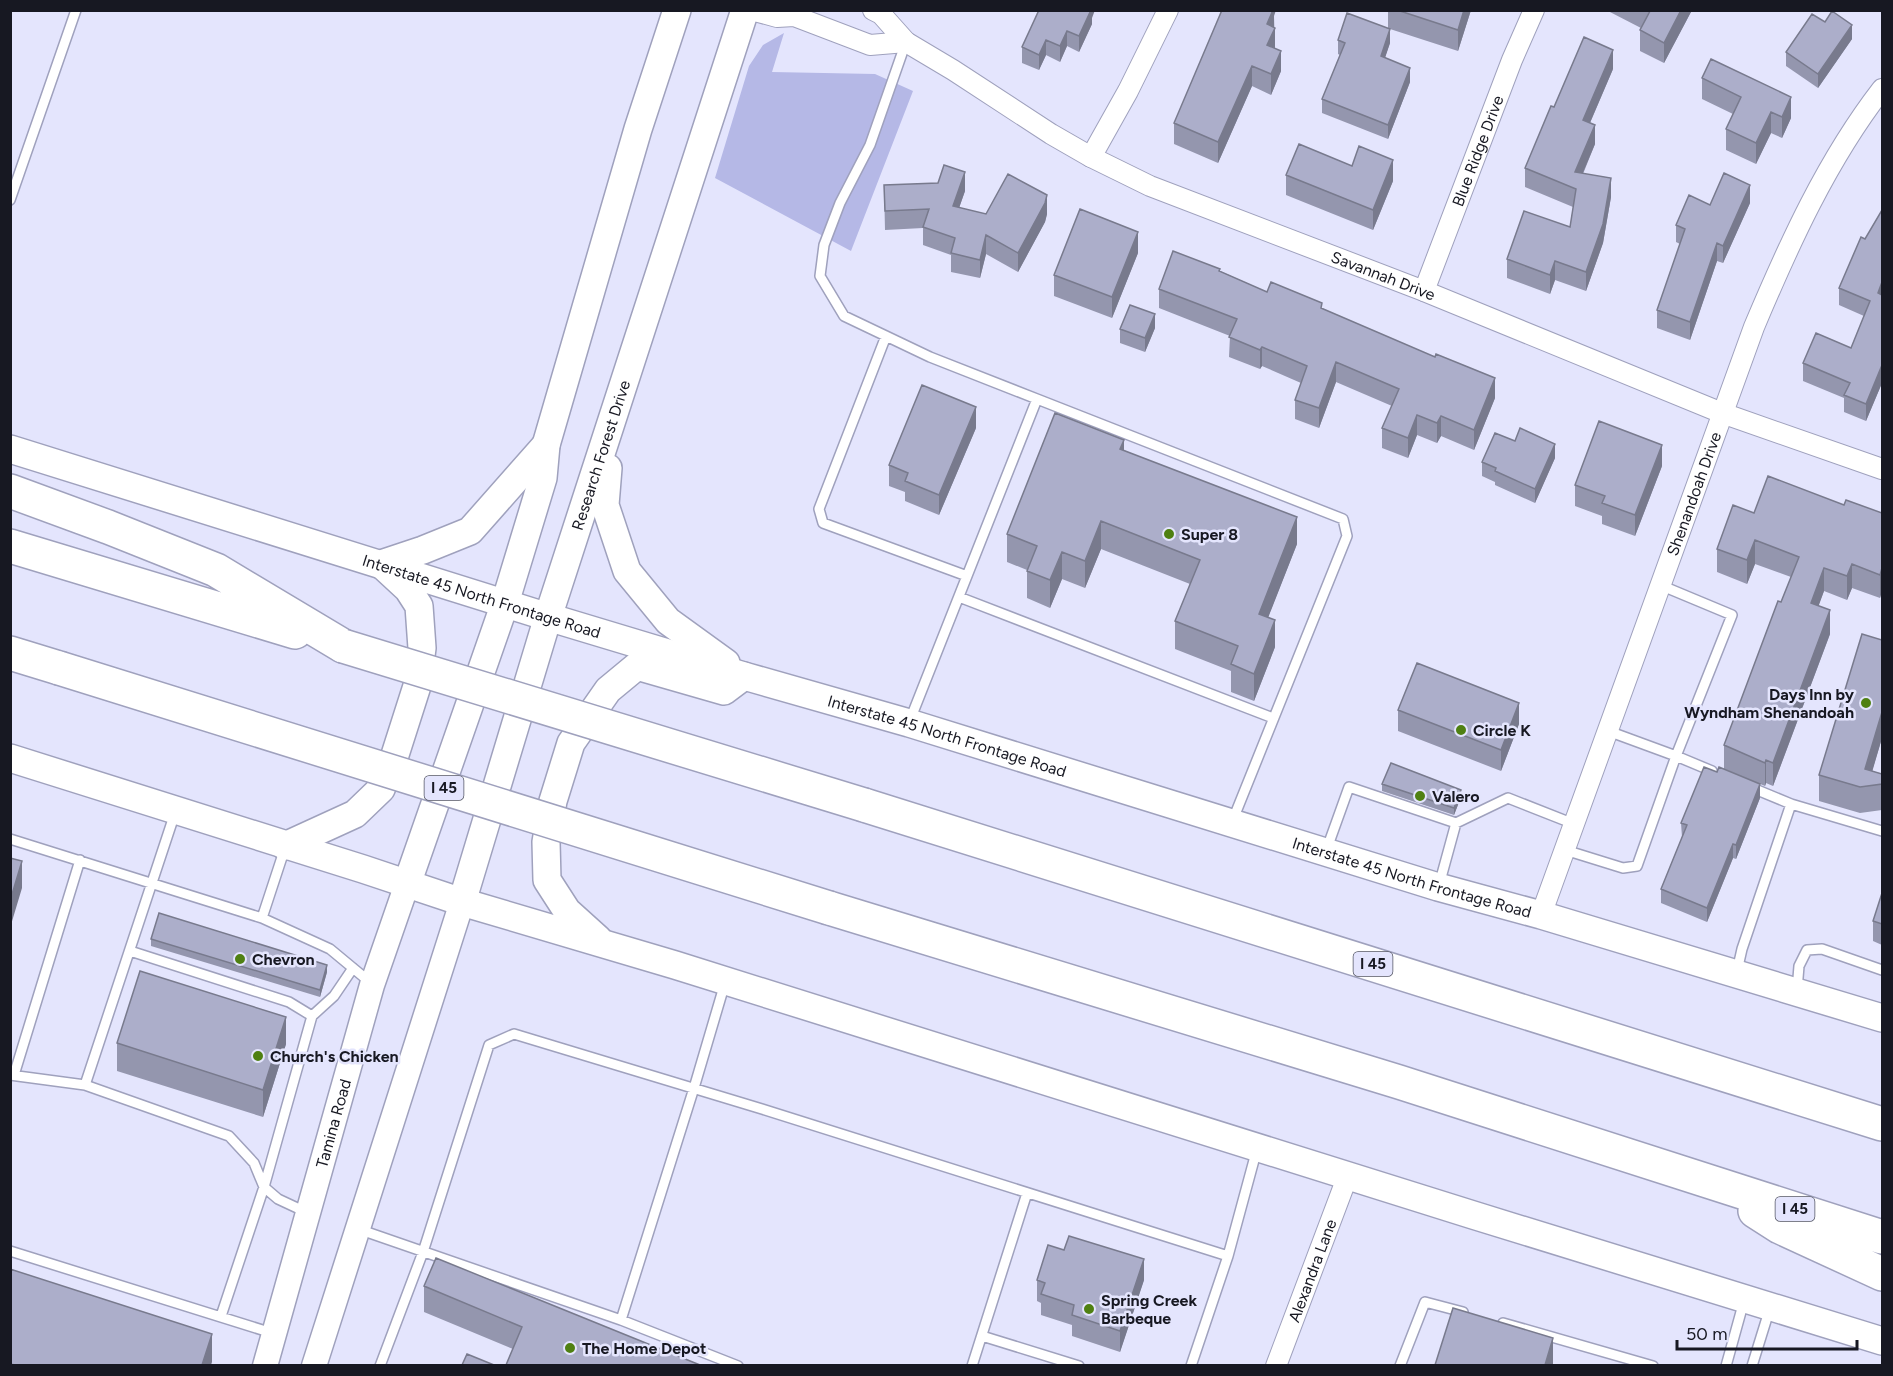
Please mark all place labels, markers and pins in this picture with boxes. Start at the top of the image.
place label: Super 8 [1181,525,1238,544]
marker: Super 8 [1162,527,1176,541]
place label: Days Inn by Wyndham Shenandoah [1684,685,1855,722]
marker: Days Inn by Wyndham Shenandoah [1859,696,1873,710]
place label: Circle K [1473,721,1531,740]
marker: Circle K [1454,723,1468,737]
place label: Valero [1432,787,1480,806]
marker: Valero [1413,789,1427,803]
place label: Chevron [252,950,315,969]
marker: Chevron [233,952,247,966]
place label: Church's Chicken [270,1047,399,1066]
marker: Church's Chicken [251,1049,265,1063]
place label: Spring Creek Barbeque [1101,1291,1197,1328]
marker: Spring Creek Barbeque [1082,1302,1096,1316]
place label: The Home Depot [582,1339,706,1358]
marker: The Home Depot [563,1341,577,1355]

